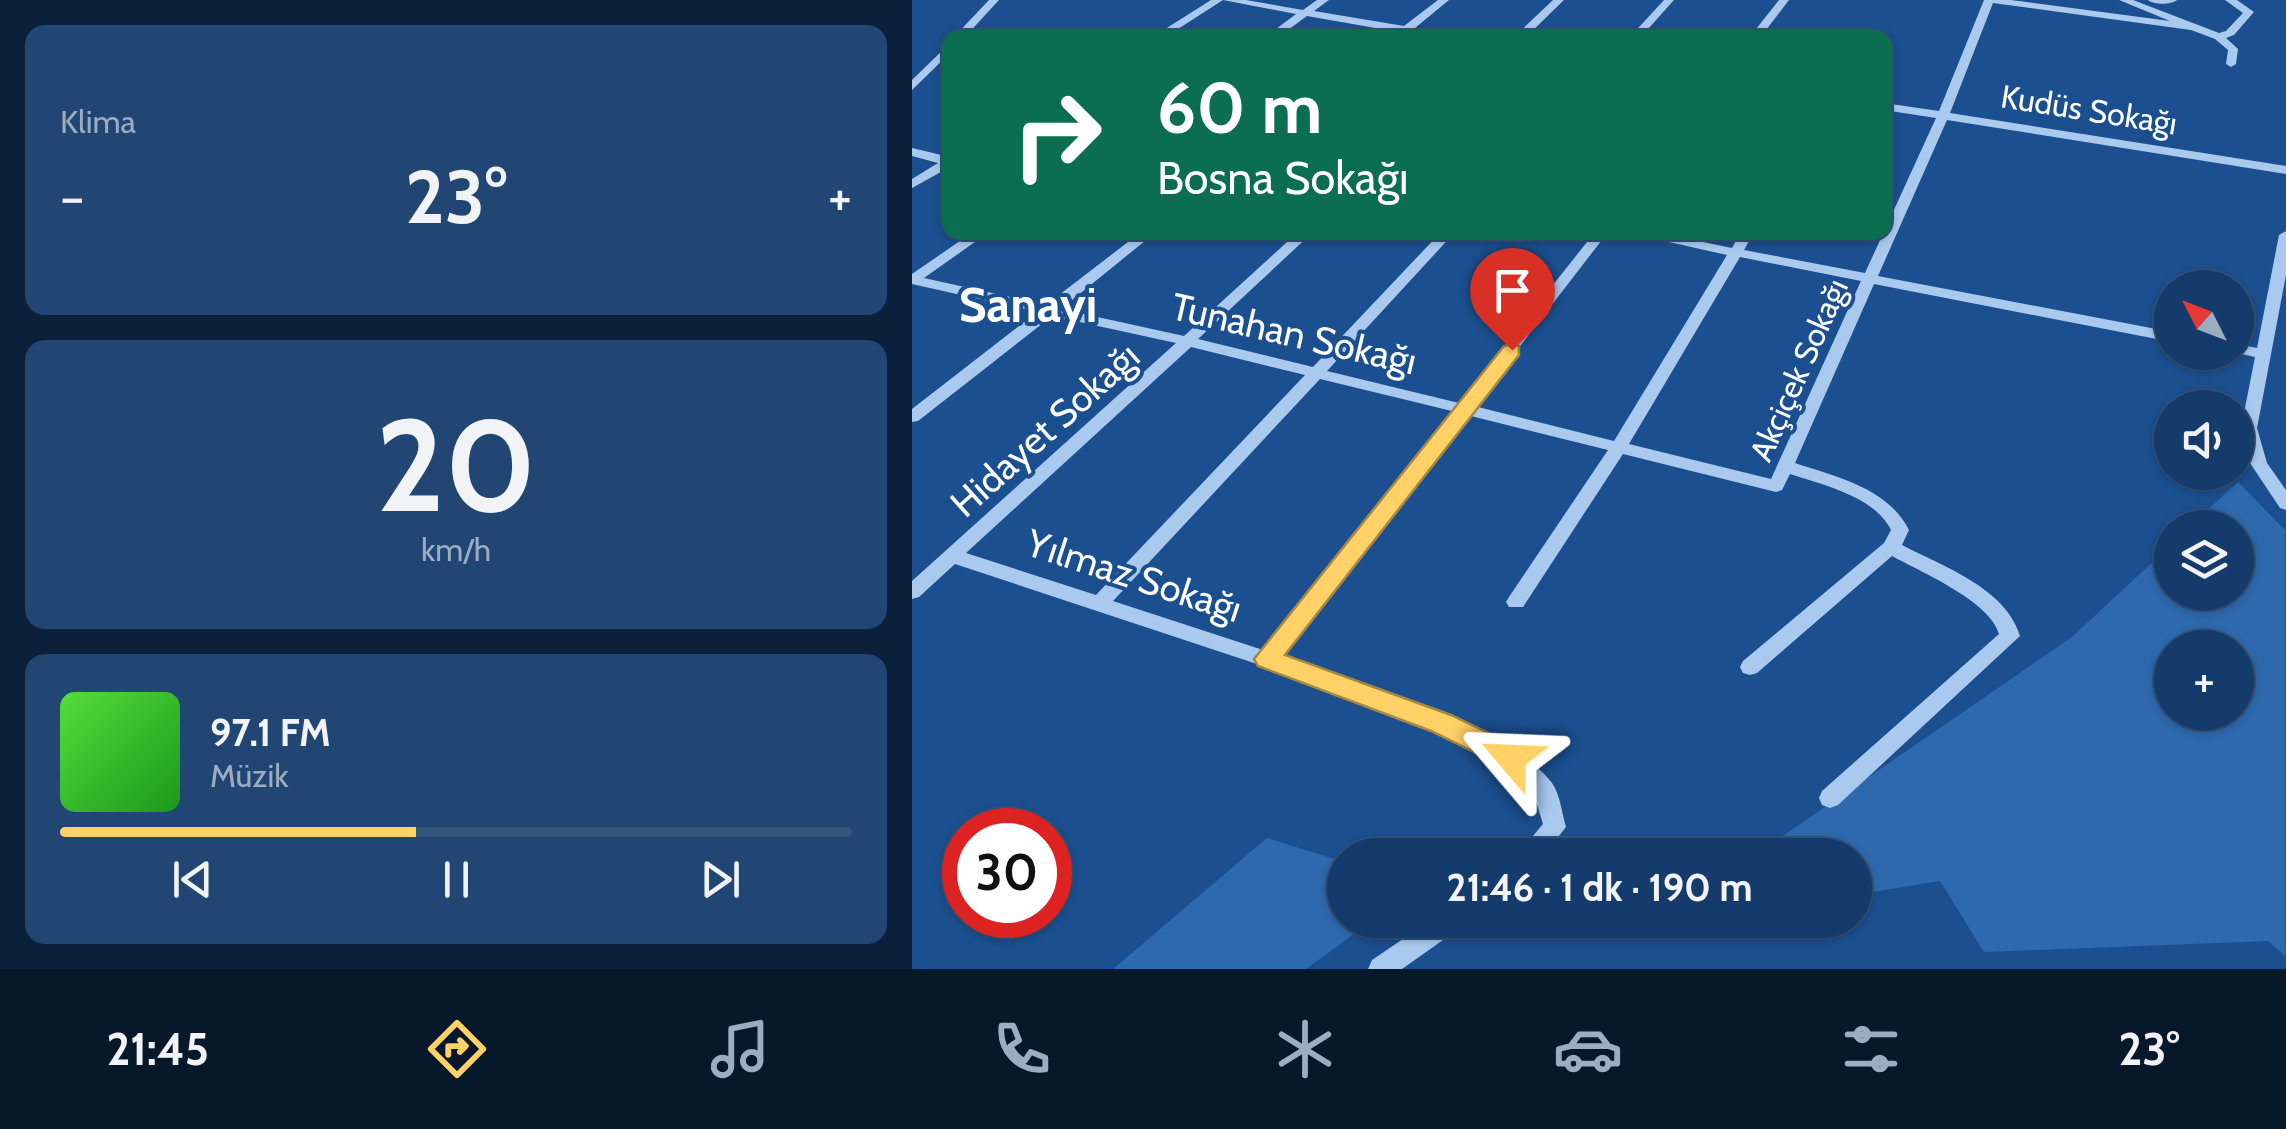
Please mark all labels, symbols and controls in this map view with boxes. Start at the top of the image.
text: 60 m [1157,65,1322,151]
icon: right [992,70,1122,200]
street label: Kudüs Sokağı [1998,76,2180,143]
text: Klima [60,102,136,141]
text: 23° [405,151,507,242]
text: Bosna Sokağı [1157,151,1409,205]
text: − [60,163,84,230]
text: + [828,163,852,230]
pin [1470,248,1555,351]
icon: arrive [1485,263,1540,318]
north arrow [2154,270,2254,370]
map controls [2154,270,2254,730]
street label: Akçiçek Sokağı [1741,273,1856,467]
district label: Sanayi [959,276,1097,334]
street label: Tunahan Sokağı [1167,282,1421,385]
street label: Hidayet Sokağı [940,332,1149,527]
text: 20 [376,386,536,544]
button: sound [2154,390,2254,490]
button: layers [2154,510,2254,610]
street label: Yılmaz Sokağı [1020,518,1248,632]
text: km/h [421,530,491,569]
button: + [2154,630,2254,730]
position arrow [1459,706,1563,810]
text: 97.1 FM [210,709,331,756]
text: Müzik [210,756,289,795]
speed limit sign: 30 [942,808,1072,938]
icon: previous [165,852,220,907]
icon: pause [429,852,484,907]
icon: next [693,852,748,907]
text: 21:46 · 1 dk · 190 m [1447,864,1752,911]
icon: directions [422,1014,492,1084]
icon: music [705,1014,775,1084]
icon: phone [987,1014,1057,1084]
icon: climate [1270,1014,1340,1084]
icon: car [1553,1014,1623,1084]
icon: filters [1836,1014,1906,1084]
text: 21:45 [106,1022,209,1076]
text: 23° [2118,1022,2180,1076]

